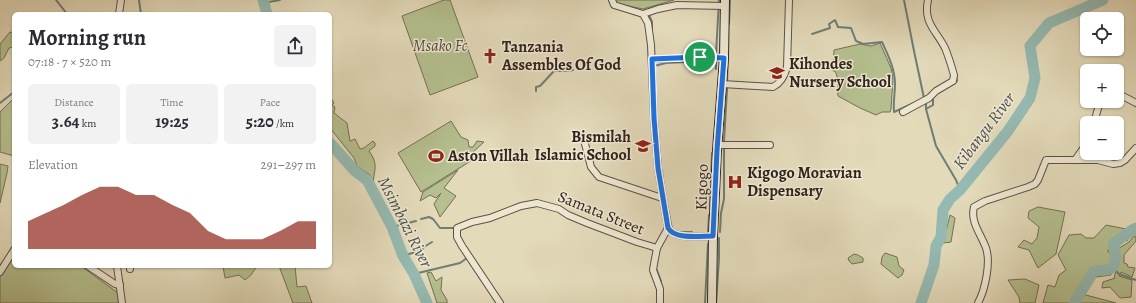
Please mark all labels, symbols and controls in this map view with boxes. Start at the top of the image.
map controls [1080,12,1124,160]
button: locate [1080,12,1124,56]
text: Morning run [28,23,146,53]
button: share [274,25,316,67]
park label: Msako Fc [413,35,468,57]
place label: Tanzania Assembles Of God [501,36,621,76]
pin [683,40,717,74]
icon: arrive [689,46,711,68]
church icon: Tanzania Assembles Of God [481,47,499,65]
text: 07:18 · 7 × 520 m [28,53,111,70]
place label: Kihondes Nursery School [789,53,892,93]
school or university icon: Kihondes Nursery School [768,64,786,82]
button: + [1080,64,1124,108]
water label: Kibangu River [948,87,1021,174]
text: Distance [54,95,94,110]
text: Time [161,95,183,110]
text: Pace [260,95,280,110]
text: 3.64 [52,110,80,133]
text: 19:25 [155,110,189,133]
text: 5:20 [246,110,274,133]
text: km [80,116,96,131]
text: /km [274,116,294,131]
button: − [1080,116,1124,160]
place label: Bismilah Islamic School [535,126,632,166]
school or university icon: Bismilah Islamic School [634,137,652,155]
place label: Aston Villah [447,145,529,167]
sports icon: Aston Villah [427,147,445,165]
text: Elevation [28,156,78,173]
text: 291–297 m [261,156,316,173]
place label: Kigogo Moravian Dispensary [747,162,862,202]
street label: Kigogo [690,163,714,211]
water label: Msimbazi River [372,173,438,272]
hospital icon: Kigogo Moravian Dispensary [726,173,744,191]
street label: Samata Street [554,186,648,240]

